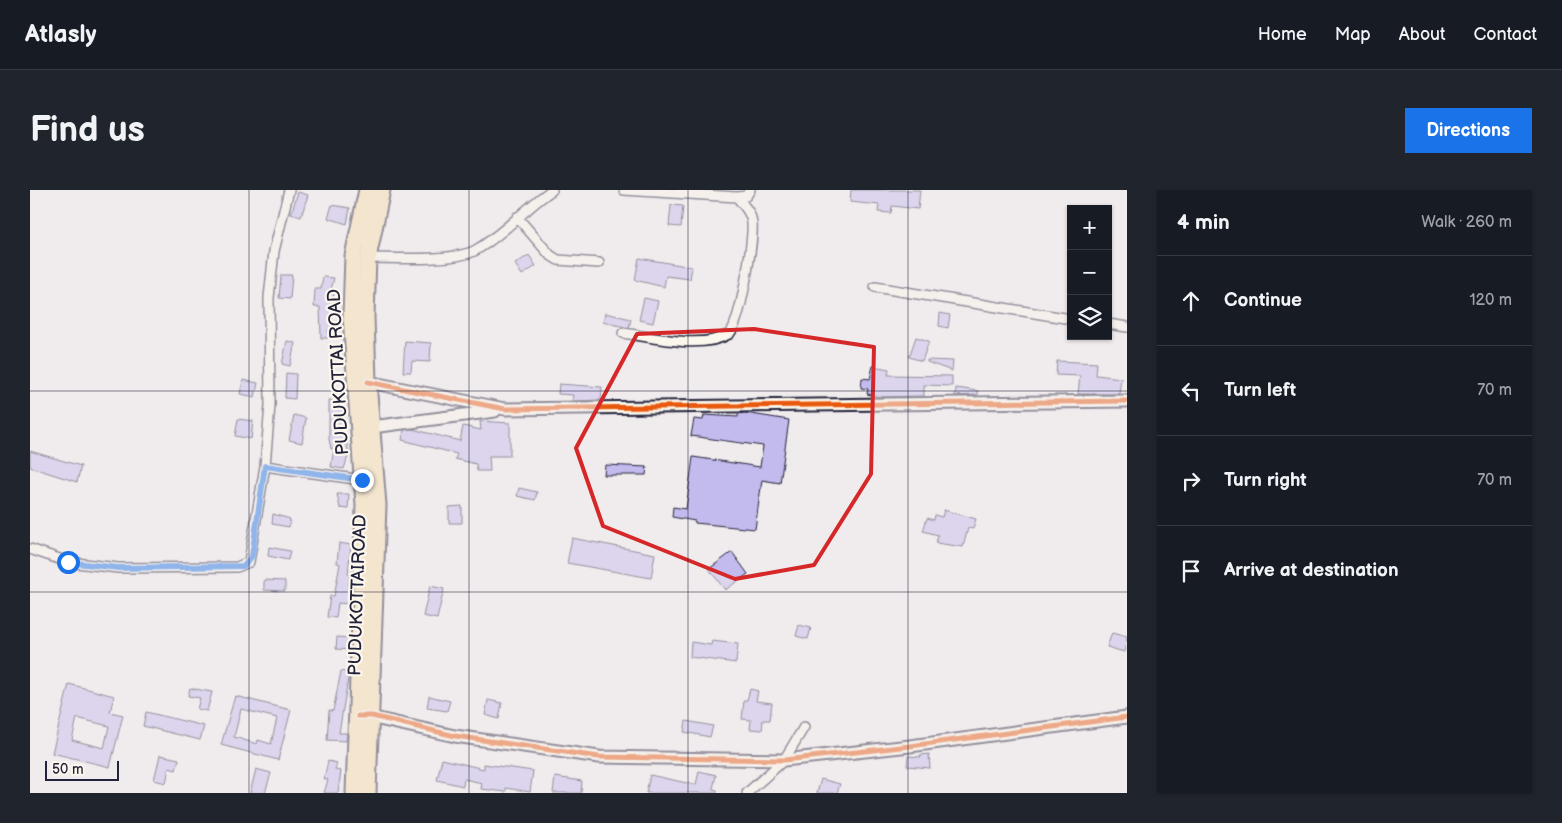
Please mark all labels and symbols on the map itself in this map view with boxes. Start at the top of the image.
street label: PUDUKOTTAI ROAD [324,288,353,456]
route end [351,469,374,492]
street label: PUDUKOTTAIROAD [344,514,371,676]
route start [57,551,80,574]
scale bar [45,758,119,781]

